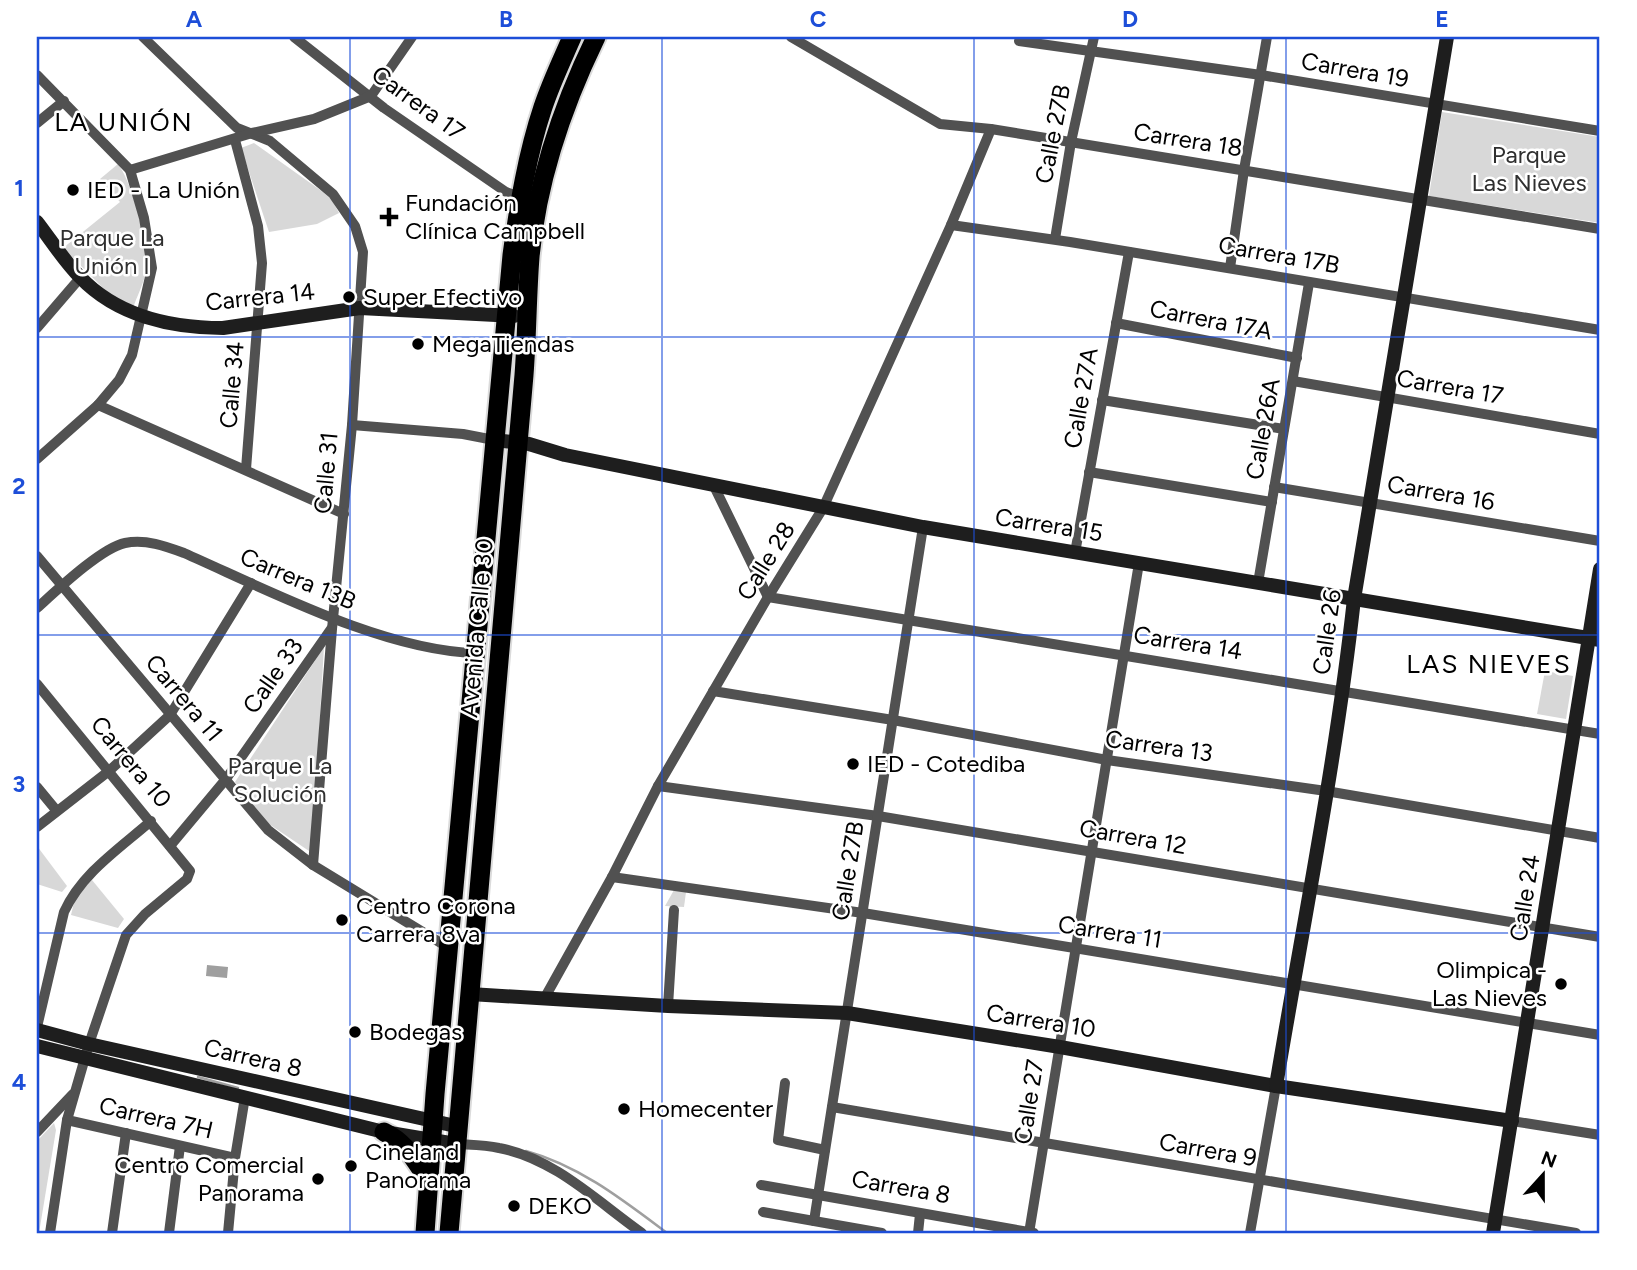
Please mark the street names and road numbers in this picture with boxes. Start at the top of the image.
street label: Carrera 19 [1299,46,1411,93]
street label: Carrera 17 [366,59,471,146]
street label: Calle 27B [1029,82,1076,186]
street label: Carrera 18 [1132,117,1245,162]
street label: Carrera 17B [1216,230,1342,279]
street label: Carrera 14 [204,276,316,317]
street label: Carrera 17A [1147,293,1276,346]
street label: Calle 34 [213,340,250,430]
street label: Calle 27A [1057,345,1104,451]
street label: Carrera 17 [1394,363,1506,410]
street label: Calle 26A [1239,375,1286,482]
street label: Calle 31 [307,431,344,515]
street label: Carrera 16 [1385,469,1497,516]
street label: Carrera 15 [993,502,1105,547]
street label: Calle 28 [730,516,801,605]
street label: Avenida Calle 30 [454,537,499,719]
street label: Carrera 13B [236,541,360,616]
street label: Calle 26 [1306,587,1347,677]
street label: Carrera 14 [1132,620,1245,665]
street label: Calle 33 [236,632,309,719]
street label: Carrera 11 [140,648,229,747]
street label: Carrera 10 [85,710,178,813]
street label: Carrera 13 [1104,724,1215,767]
street label: Carrera 12 [1077,813,1189,860]
street label: Calle 27B [825,819,870,923]
street label: Calle 24 [1503,852,1546,943]
street label: Carrera 11 [1056,909,1164,954]
street label: Carrera 10 [984,998,1098,1043]
street label: Carrera 8 [201,1032,305,1083]
street label: Calle 27 [1008,1057,1050,1146]
street label: Carrera 7H [96,1090,216,1145]
street label: Carrera 9 [1157,1127,1259,1172]
street label: Carrera 8 [849,1164,953,1209]

